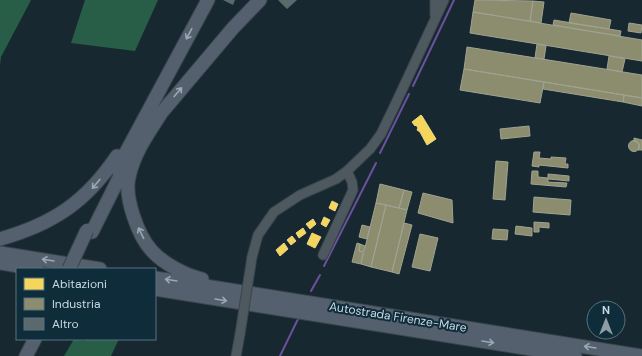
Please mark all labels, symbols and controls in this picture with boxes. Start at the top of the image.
one-way arrow [185,28,192,40]
one-way arrow [174,87,183,98]
one-way arrow [91,179,100,189]
one-way arrow [137,227,144,239]
one-way arrow [42,256,55,264]
legend [16,268,156,340]
text: Abitazioni [52,276,107,292]
one-way arrow [165,276,178,284]
text: Industria [52,296,100,312]
one-way arrow [214,296,227,304]
street label: Autostrada Firenze-Mare [328,298,468,336]
north arrow [586,300,626,340]
text: N [602,303,610,317]
text: Altro [52,316,79,332]
one-way arrow [481,338,494,346]
one-way arrow [584,343,597,351]

